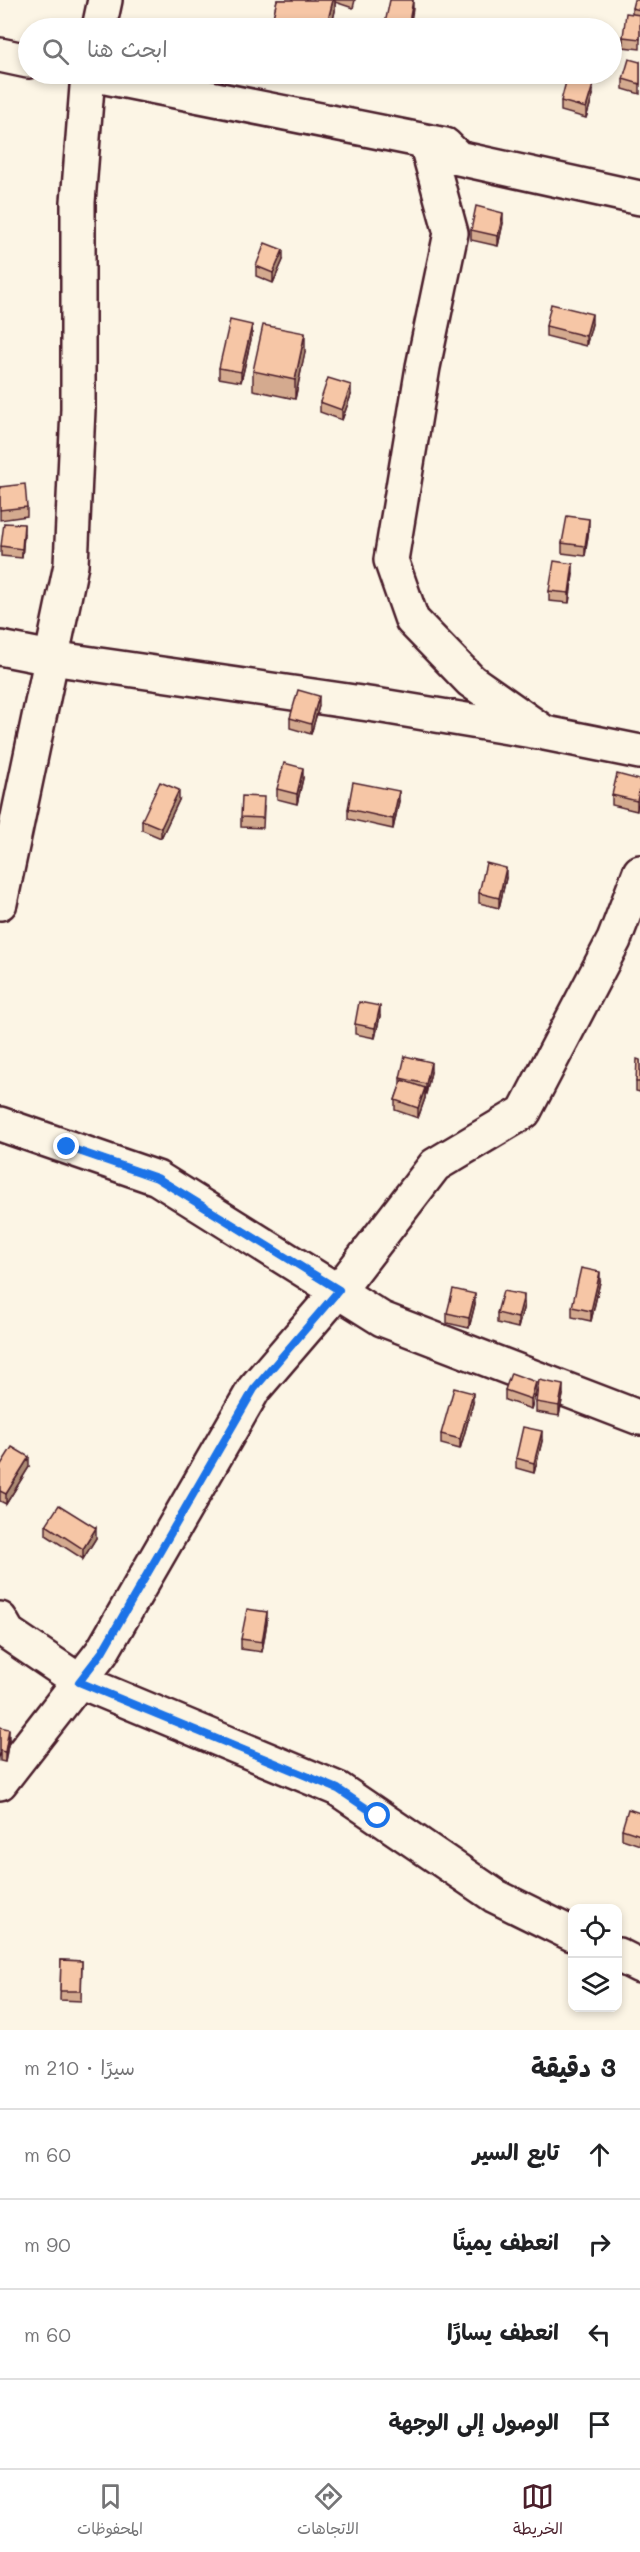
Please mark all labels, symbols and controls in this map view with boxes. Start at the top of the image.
search box [18,18,622,84]
text: ابحث هنا [87,34,168,63]
icon: search [39,35,72,68]
route end [53,1133,79,1159]
route start [364,1802,390,1828]
map controls [568,1904,622,2012]
button: locate [568,1904,622,1958]
button: layers [568,1958,622,2012]
text: 3 دقيقة [531,2050,616,2084]
text: سيرًا · 210 m [24,2054,135,2080]
text: تابع السير [473,2137,559,2166]
icon: ahead [583,2138,616,2171]
text: 60 m [24,2141,71,2167]
text: انعطف يمينًا [453,2227,559,2256]
icon: right [583,2228,616,2261]
text: 90 m [24,2231,71,2257]
text: انعطف يسارًا [447,2317,559,2346]
icon: left [583,2318,616,2351]
text: 60 m [24,2321,71,2347]
text: الوصول إلى الوجهة [388,2407,559,2436]
icon: arrive [583,2408,616,2441]
tab: المحفوظات [77,2480,143,2543]
tab: الاتجاهات [297,2480,359,2543]
tab: الخريطة [513,2480,563,2543]

